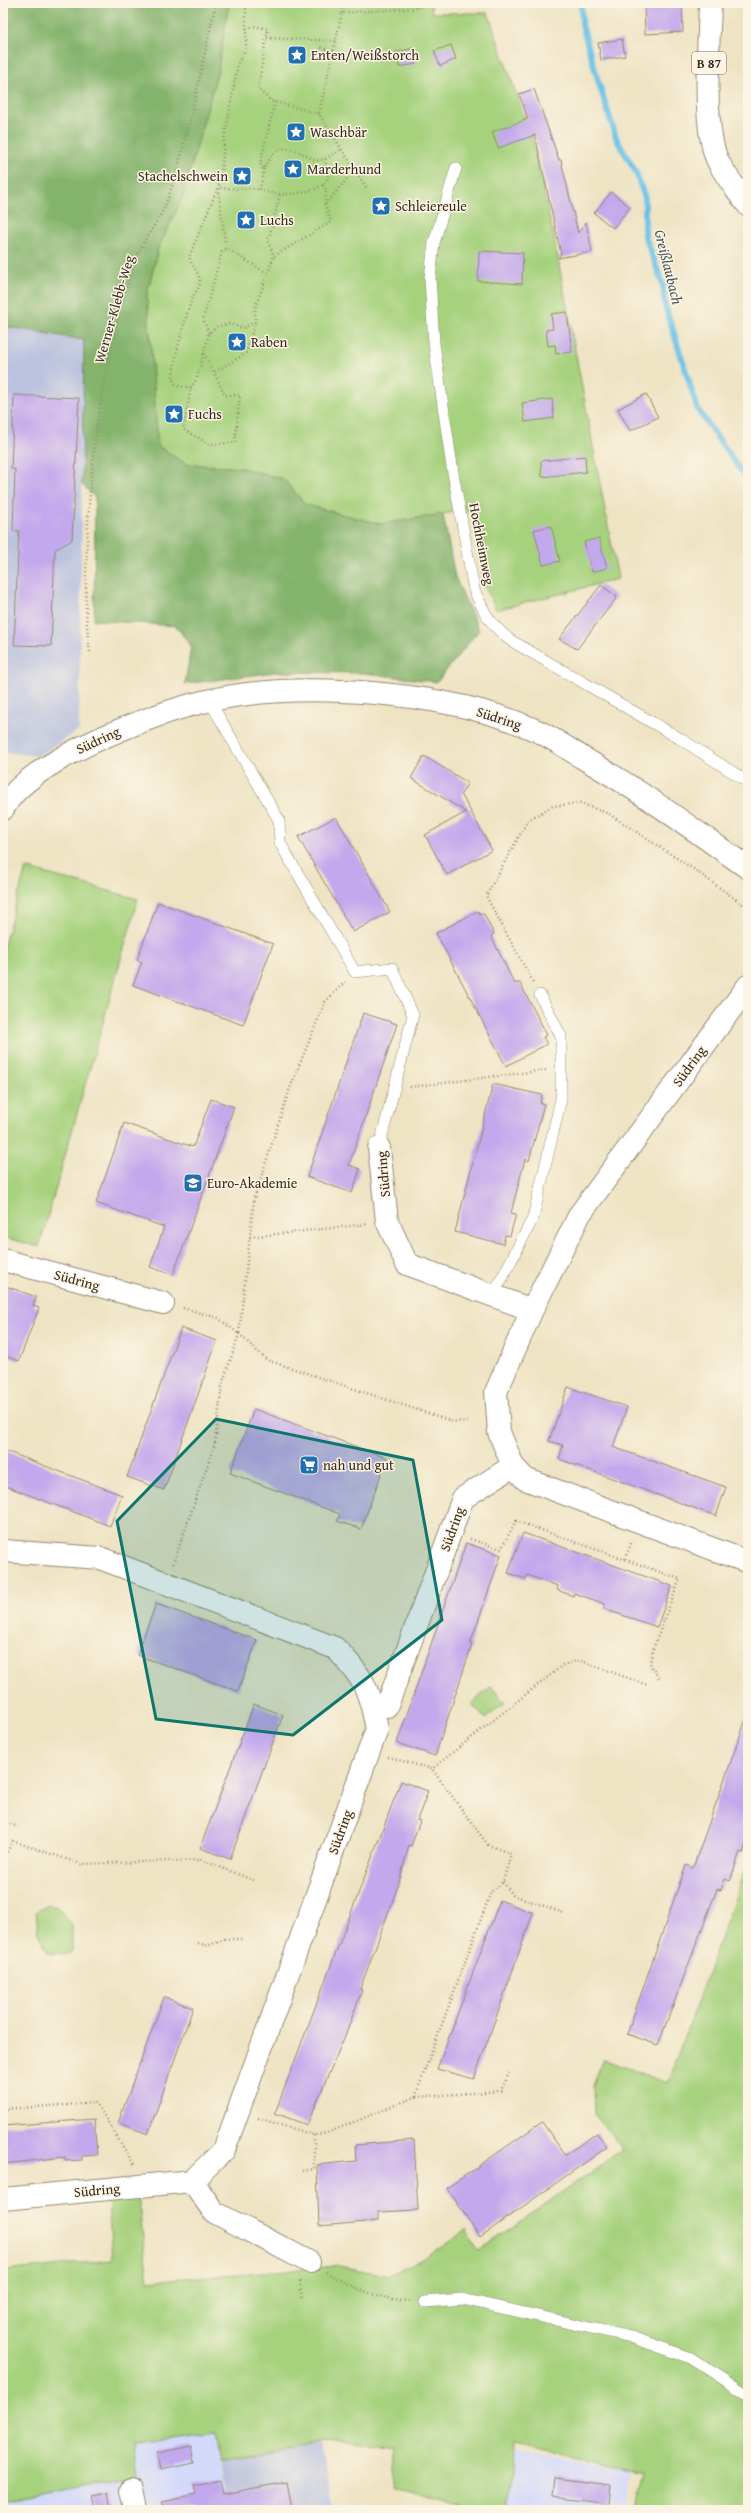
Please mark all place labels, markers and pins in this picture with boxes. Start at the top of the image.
place icon: Enten/Weißstorch [286,44,308,66]
place label: Enten/Weißstorch [311,45,419,65]
place icon: Waschbär [285,121,307,143]
place label: Waschbär [310,122,367,142]
place icon: Marderhund [282,158,304,180]
place label: Marderhund [307,159,382,179]
place icon: Stachelschwein [231,165,253,187]
place label: Stachelschwein [138,166,228,186]
place icon: Schleiereule [370,195,392,217]
place label: Schleiereule [395,196,467,216]
place icon: Luchs [235,209,257,231]
place label: Luchs [260,210,294,230]
place icon: Raben [226,331,248,353]
place label: Raben [251,332,287,352]
place icon: Fuchs [163,403,185,425]
place label: Fuchs [188,404,222,424]
school or university icon: Euro-Akademie [182,1172,204,1194]
place label: Euro-Akademie [207,1173,298,1193]
supermarket icon: nah und gut [298,1454,320,1476]
place label: nah und gut [323,1455,394,1475]

